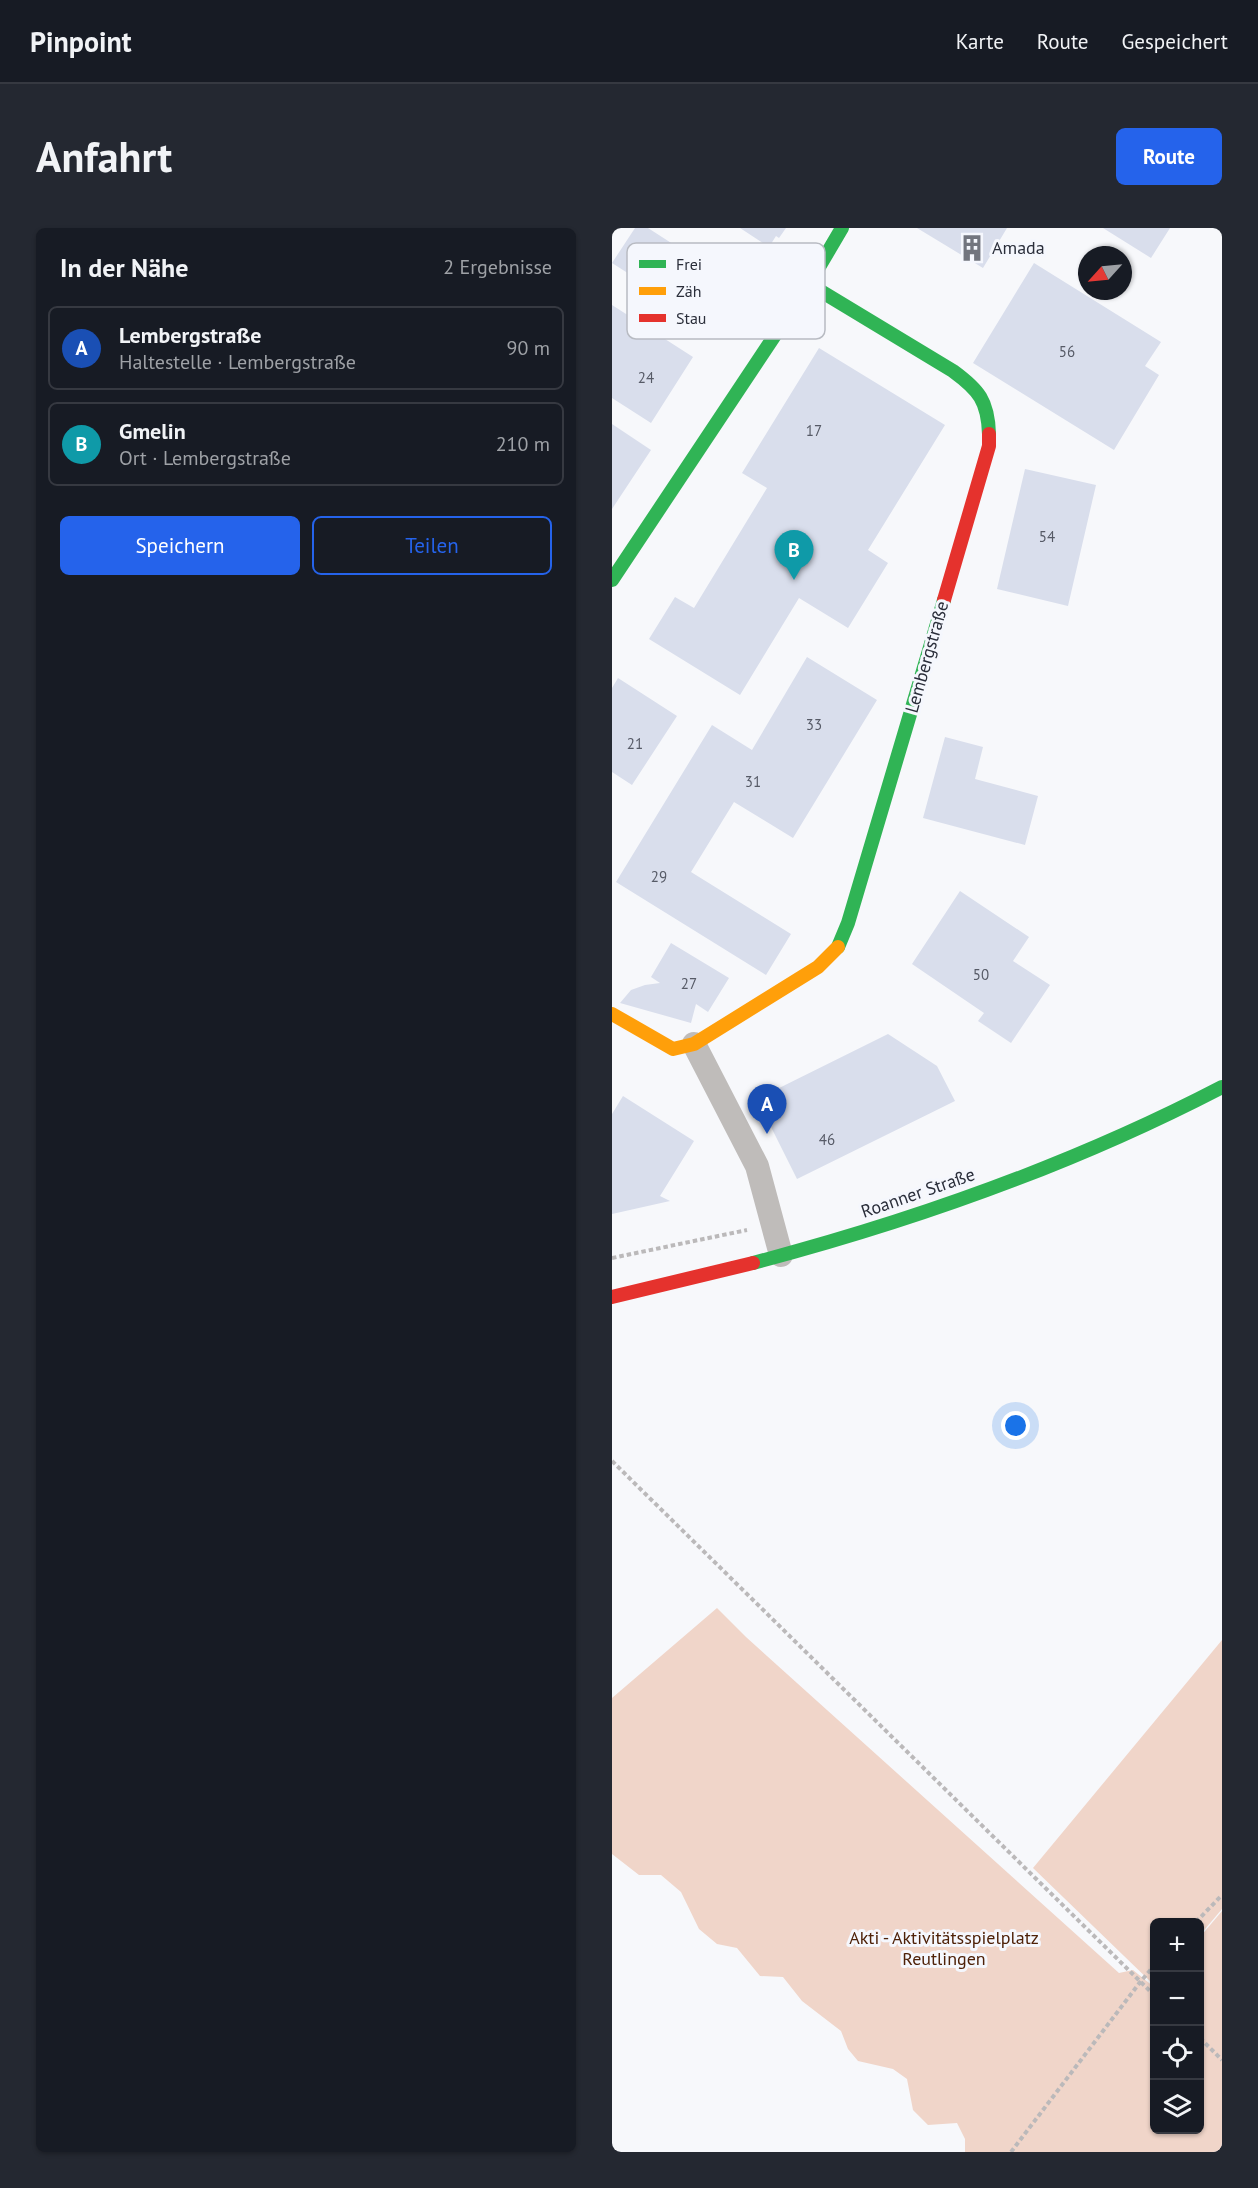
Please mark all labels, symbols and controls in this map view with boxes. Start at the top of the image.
text: Pinpoint [30,23,132,60]
text: Karte [956,28,1004,55]
text: Route [1037,28,1088,55]
text: Gespeichert [1121,28,1228,55]
button: Route [1116,128,1222,185]
text: Anfahrt [36,129,172,184]
building icon: Amada [957,233,987,263]
place label: Amada [992,236,1045,259]
legend [627,243,825,339]
north arrow [1078,246,1132,300]
text: In der Nähe [60,251,188,284]
text: 2 Ergebnisse [443,254,552,280]
text: Frei [676,254,702,274]
text: Zäh [676,281,701,301]
text: Stau [676,308,706,328]
text: Lembergstraße [119,321,262,349]
text: A [75,335,88,361]
text: 90 m [507,335,550,361]
house number: 56 [1059,342,1075,361]
text: Haltestelle · Lembergstraße [119,349,356,375]
house number: 24 [638,368,654,387]
text: Gmelin [119,417,186,445]
house number: 17 [806,421,822,440]
text: B [76,431,87,457]
text: 210 m [496,431,550,457]
text: Ort · Lembergstraße [119,445,291,471]
button: Speichern [60,516,300,575]
button: Teilen [312,516,552,575]
house number: 54 [1039,527,1055,546]
pin: B [774,530,813,580]
street label: Lembergstraße [900,598,953,715]
house number: 33 [806,715,822,734]
house number: 21 [627,734,643,753]
house number: 31 [745,772,761,791]
house number: 29 [651,867,667,886]
house number: 50 [973,965,989,984]
house number: 27 [681,974,697,993]
pin: A [748,1084,786,1134]
house number: 46 [819,1130,835,1149]
street label: Roanner Straße [858,1162,978,1223]
your location [1001,1411,1030,1440]
map controls [1150,1918,1204,2134]
button: + [1150,1918,1204,1972]
park label: Akti - Aktivitätsspielplatz Reutlingen [849,1926,1039,1970]
button: − [1150,1972,1204,2026]
button: locate [1150,2026,1204,2080]
button: layers [1150,2080,1204,2134]

